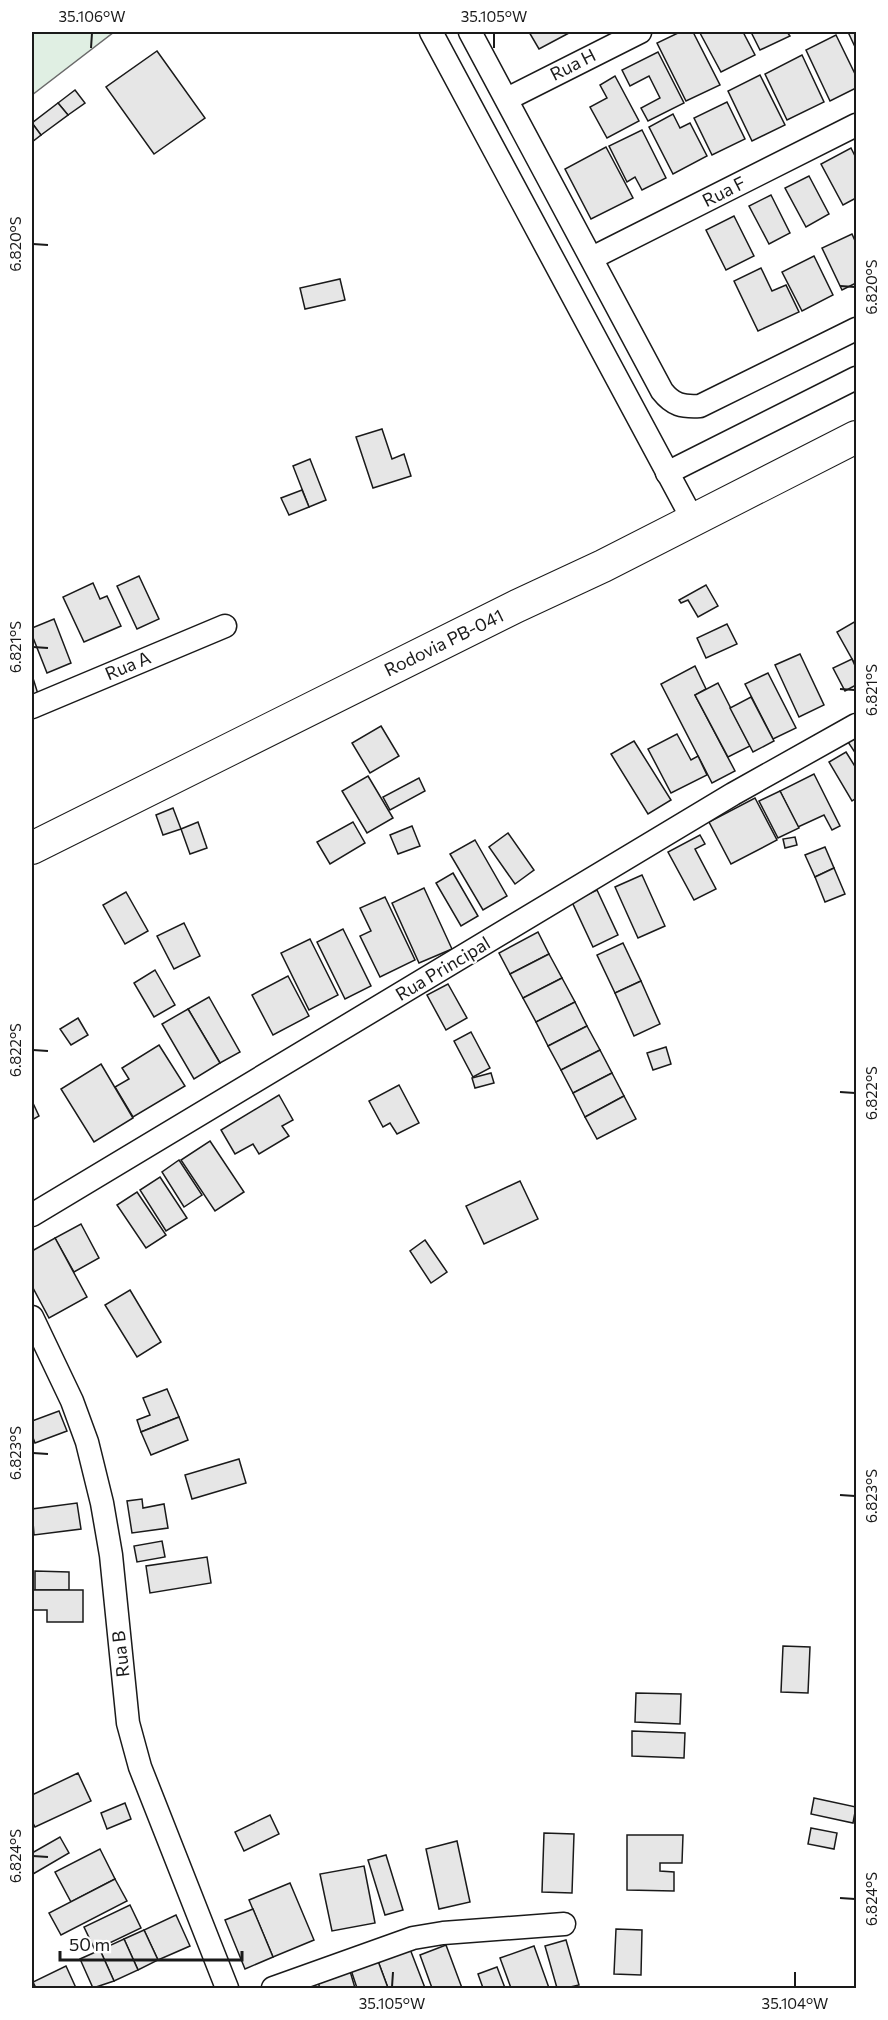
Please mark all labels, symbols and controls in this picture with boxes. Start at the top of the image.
text: 35.106°W [59,7,125,25]
text: 35.105°W [461,7,527,25]
street label: Rua H [546,43,599,85]
street label: Rua F [698,171,749,211]
text: 6.820°S [6,216,24,272]
text: 6.820°S [862,259,880,315]
street label: Rodovia PB-041 [380,604,507,680]
text: 6.821°S [6,621,24,673]
street label: Rua A [102,646,154,684]
text: 6.821°S [862,664,880,716]
street label: Rua Principal [391,931,494,1005]
text: 6.822°S [6,1023,24,1077]
text: 6.822°S [862,1066,880,1120]
text: 6.823°S [6,1426,24,1480]
text: 6.823°S [862,1469,880,1523]
street label: Rua B [107,1630,133,1678]
text: 6.824°S [6,1829,24,1883]
text: 6.824°S [862,1872,880,1926]
scale bar [60,1924,242,1962]
text: 50 m [69,1933,110,1955]
text: 35.105°W [359,1994,425,2012]
text: 35.104°W [762,1994,828,2012]

